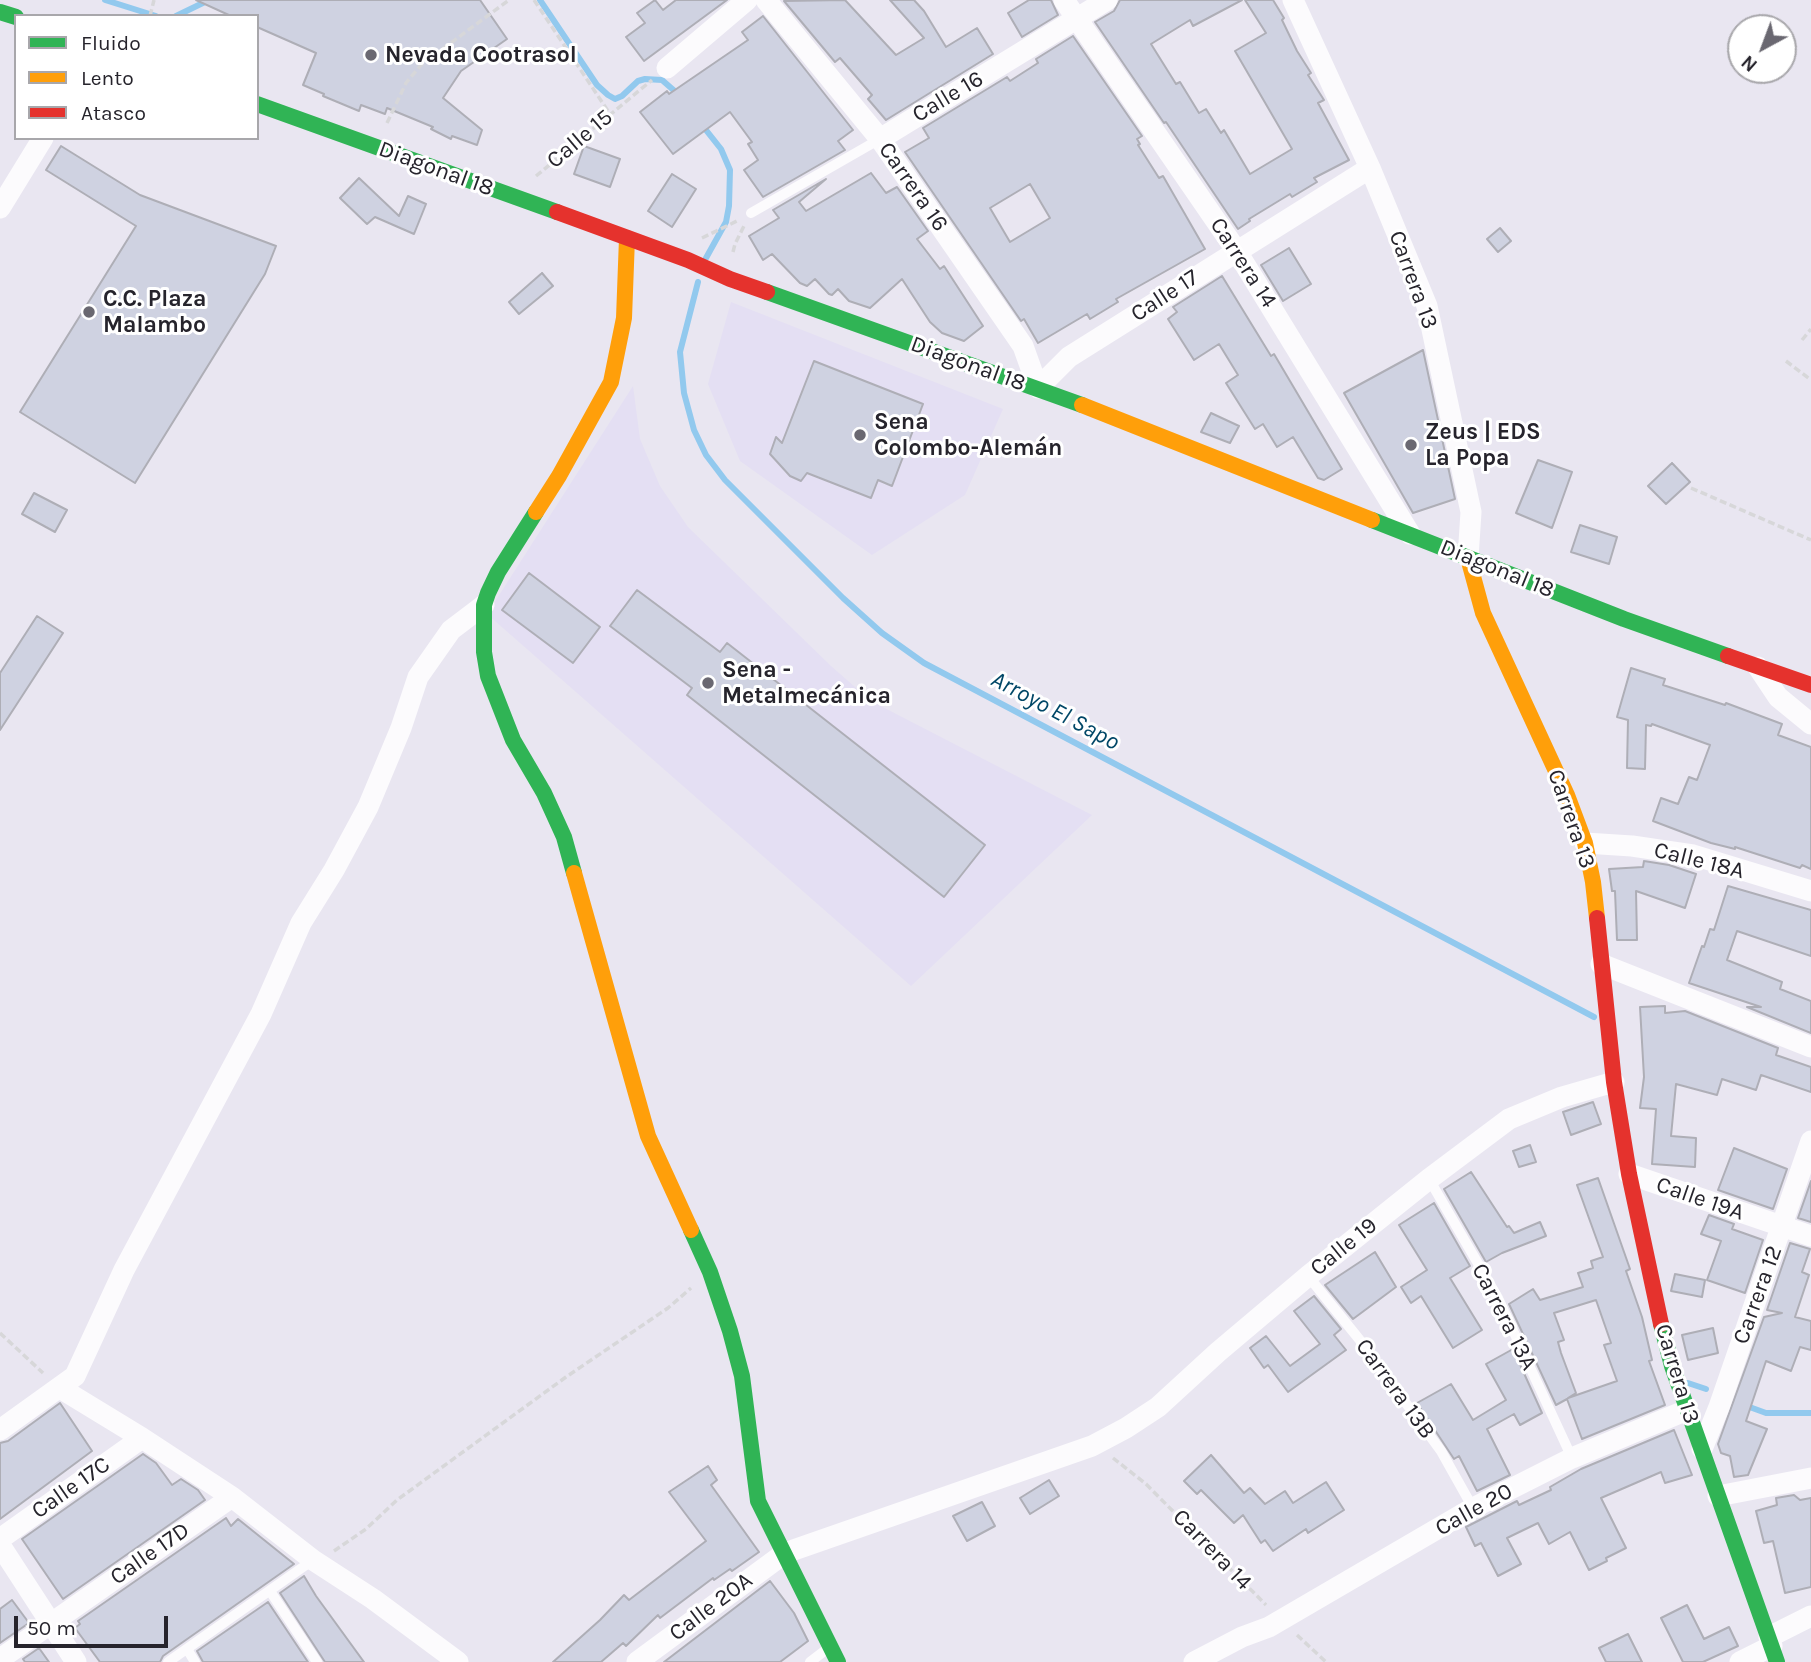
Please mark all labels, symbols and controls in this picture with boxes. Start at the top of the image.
legend [14,14,259,140]
north arrow [1727,14,1797,84]
text: Fluido [81,31,141,55]
place label: Nevada Cootrasol [385,41,577,69]
marker: Nevada Cootrasol [363,47,379,63]
text: N [1737,51,1762,76]
street label: Calle 16 [908,65,988,129]
text: Lento [81,66,134,90]
text: Atasco [81,101,146,125]
street label: Calle 15 [541,104,619,174]
street label: Diagonal 18 [375,135,497,203]
street label: Carrera 16 [872,137,954,237]
street label: Carrera 14 [1204,213,1282,313]
street label: Carrera 13 [1382,227,1444,333]
street label: Calle 17 [1126,264,1204,328]
place label: C.C. Plaza Malambo [103,285,206,339]
marker: C.C. Plaza Malambo [81,304,97,320]
street label: Diagonal 18 [907,330,1029,398]
place label: Sena Colombo-Alemán [874,408,1062,462]
place label: Zeus | EDS La Popa [1425,418,1541,472]
marker: Sena Colombo-Alemán [852,427,868,443]
marker: Zeus | EDS La Popa [1403,437,1419,453]
street label: Diagonal 18 [1436,534,1558,604]
place label: Sena - Metalmecánica [722,656,891,710]
water label: Arroyo El Sapo [986,665,1124,757]
marker: Sena - Metalmecánica [700,675,716,691]
street label: Carrera 13 [1541,766,1601,872]
street label: Calle 18A [1651,836,1747,886]
street label: Calle 19A [1652,1171,1748,1227]
street label: Calle 19 [1305,1212,1383,1282]
street label: Carrera 12 [1727,1242,1789,1348]
street label: Carrera 13A [1465,1259,1543,1375]
street label: Carrera 13 [1649,1321,1705,1427]
street label: Carrera 13B [1349,1334,1441,1444]
street label: Calle 17C [26,1451,116,1525]
street label: Calle 20 [1431,1478,1517,1542]
street label: Carrera 14 [1167,1504,1257,1596]
street label: Calle 17D [105,1517,195,1591]
street label: Calle 20A [664,1567,758,1647]
scale bar [18,1602,172,1646]
text: 50 m [27,1616,76,1640]

